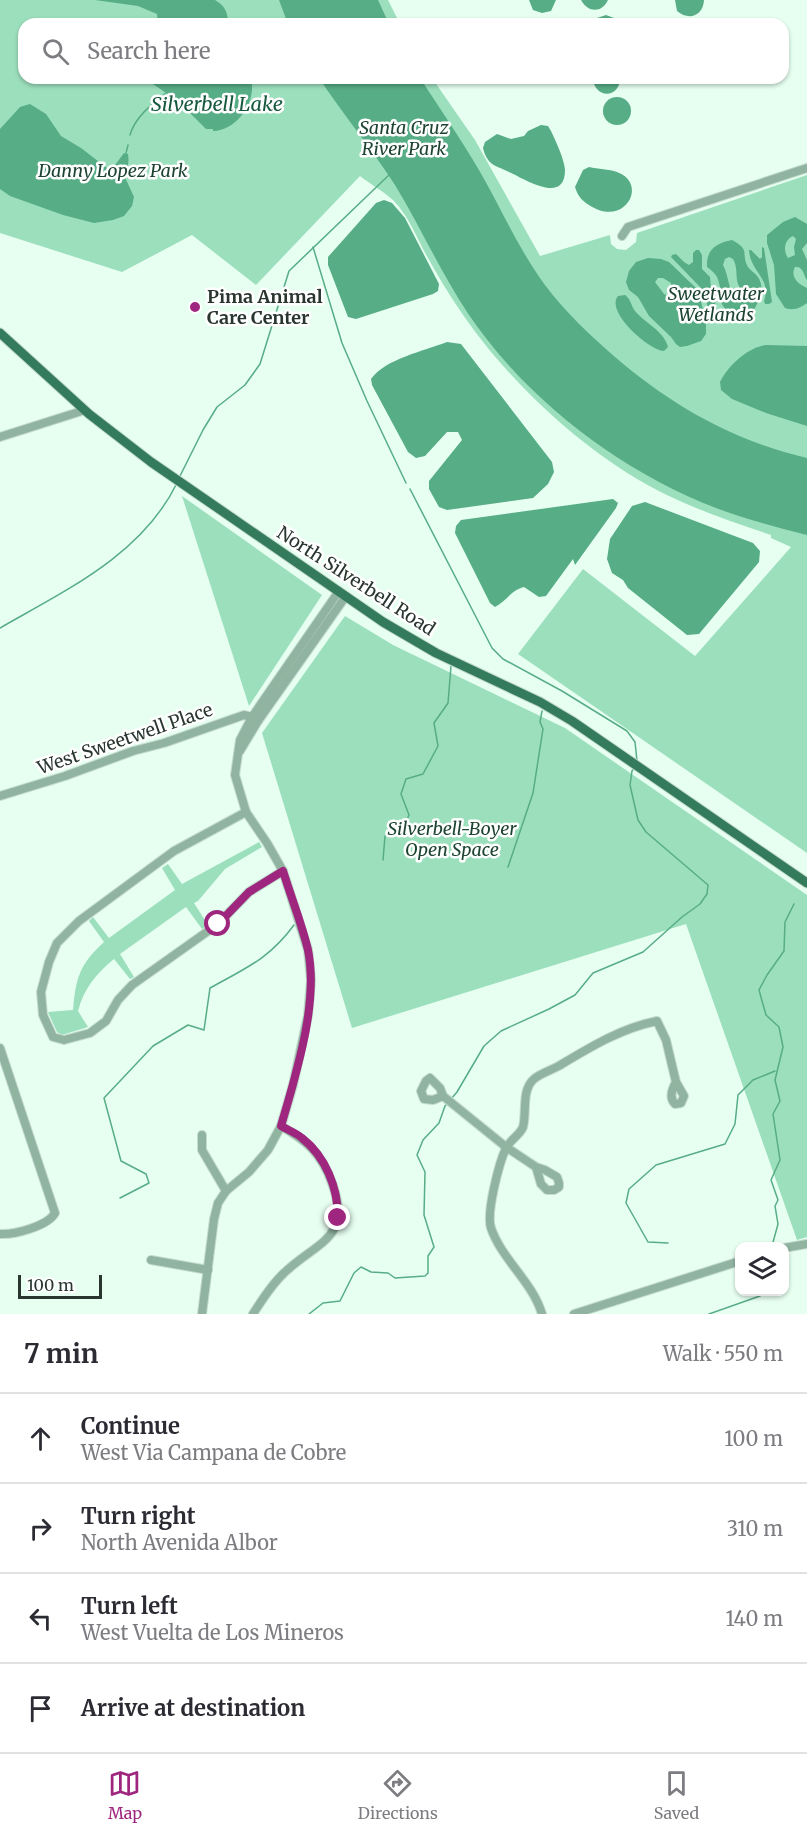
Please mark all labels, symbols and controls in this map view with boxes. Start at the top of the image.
search box [18,18,789,84]
icon: search [39,35,72,68]
text: Search here [87,37,210,65]
water label: Silverbell Lake [151,91,283,116]
park label: Santa Cruz River Park [359,116,450,160]
park label: Danny Lopez Park [37,159,188,182]
park label: Sweetwater Wetlands [668,282,765,326]
place label: Pima Animal Care Center [207,285,323,329]
marker: Pima Animal Care Center [188,300,202,314]
street label: North Silverbell Road [273,521,440,640]
street label: West Sweetwell Place [33,698,215,780]
park label: Silverbell-Boyer Open Space [387,817,517,861]
route start [204,910,230,936]
route end [324,1204,350,1230]
map controls [735,1242,789,1296]
button: layers [735,1242,789,1296]
scale bar [18,1272,102,1300]
text: 100 m [27,1275,74,1295]
text: 7 min [24,1337,98,1370]
text: Walk · 550 m [663,1341,783,1366]
text: Continue [81,1412,180,1440]
icon: ahead [24,1422,57,1455]
text: 100 m [724,1426,783,1451]
text: West Via Campana de Cobre [81,1440,346,1465]
text: Turn right [81,1502,195,1530]
icon: right [24,1512,57,1545]
text: 310 m [727,1516,783,1541]
text: North Avenida Albor [81,1530,278,1555]
text: Turn left [81,1592,178,1620]
icon: left [24,1602,57,1635]
text: 140 m [726,1606,783,1631]
text: West Vuelta de Los Mineros [81,1620,344,1645]
icon: arrive [24,1692,57,1725]
text: Arrive at destination [81,1694,305,1722]
tab: Map [108,1767,142,1823]
tab: Directions [358,1767,438,1823]
tab: Saved [654,1767,699,1823]

